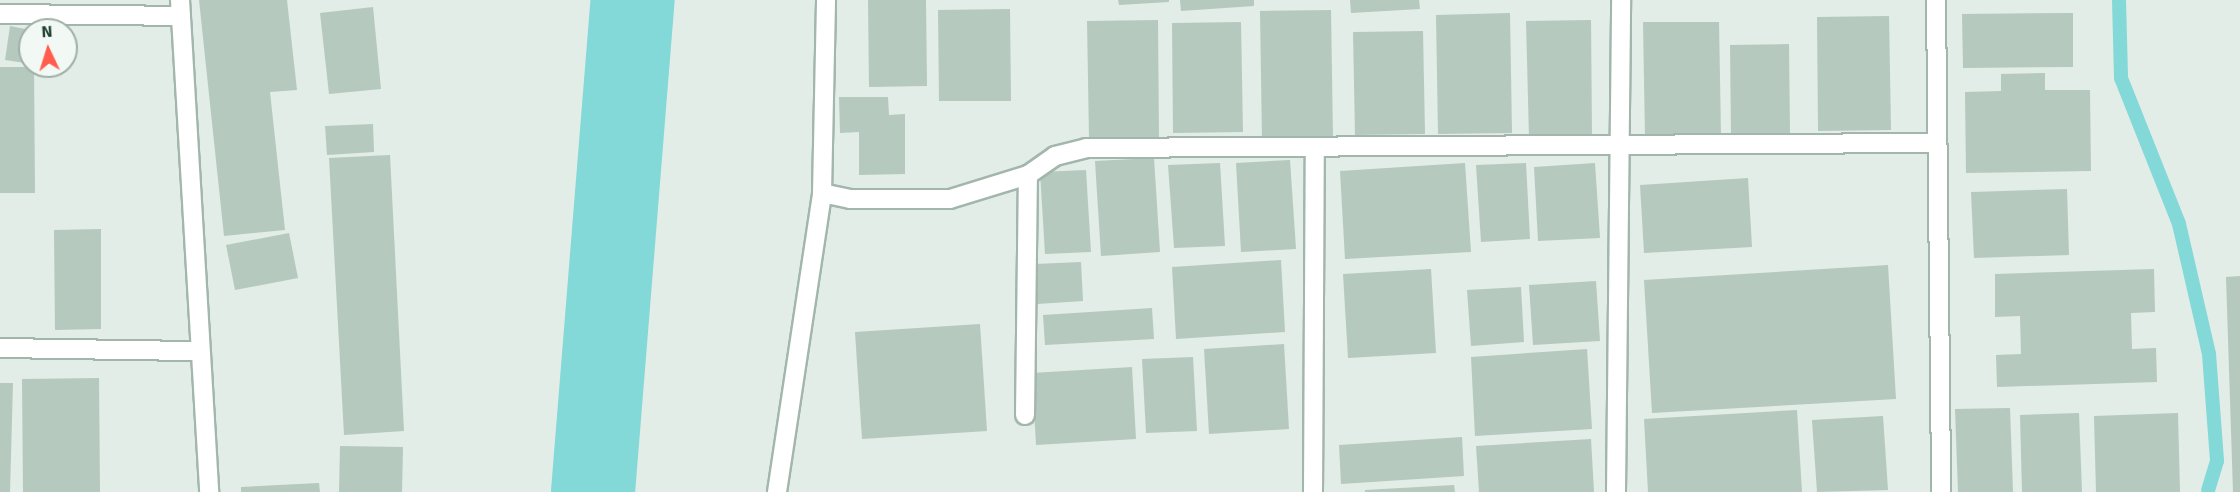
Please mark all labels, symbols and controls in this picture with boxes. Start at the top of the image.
north arrow [18,18,78,78]
text: N [41,22,53,42]

